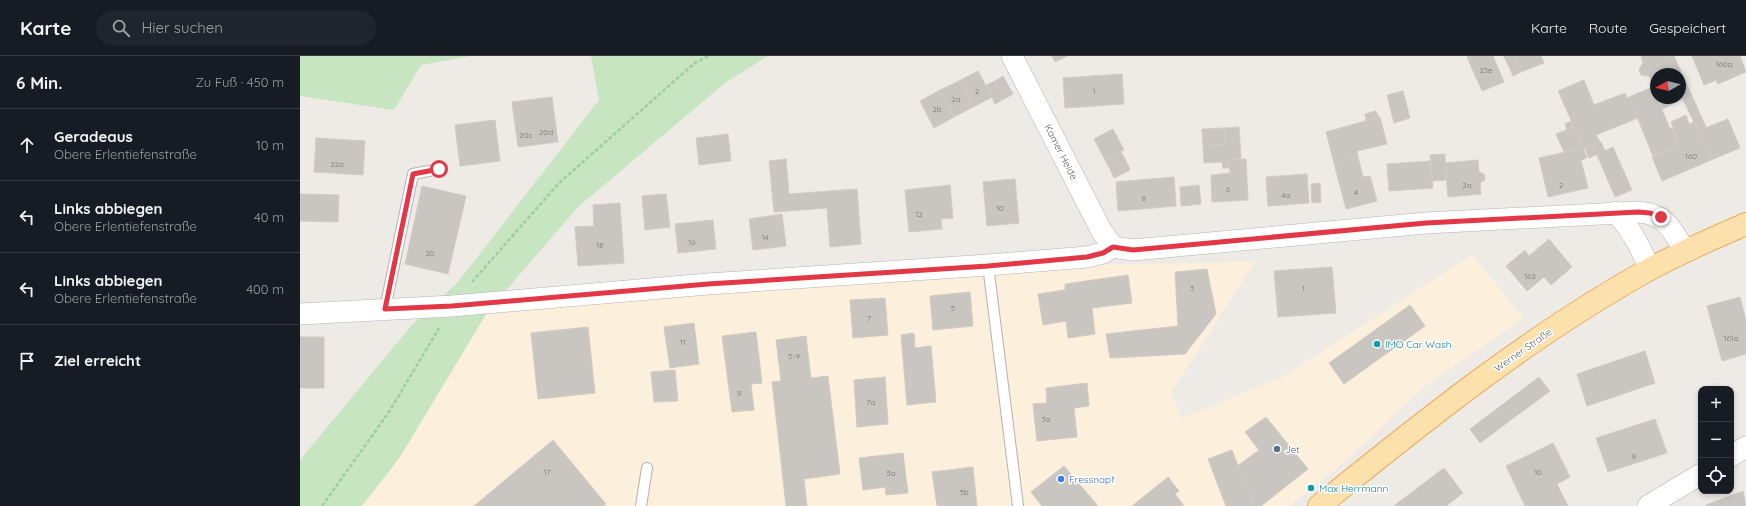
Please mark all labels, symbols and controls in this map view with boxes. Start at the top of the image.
search box [96,10,376,46]
text: Karte [20,16,72,40]
icon: search [110,17,132,39]
text: Hier suchen [142,18,223,37]
text: Karte [1531,19,1567,37]
text: Route [1589,19,1627,37]
text: Gespeichert [1649,19,1726,37]
house number: 160a [1716,59,1733,69]
house number: 23e [1479,65,1493,75]
north arrow [1650,68,1686,104]
text: 6 Min. [16,72,62,93]
text: Zu Fuß · 450 m [196,74,284,90]
house number: 2 [975,86,980,96]
house number: 1 [1093,86,1096,96]
house number: 2a [951,94,961,104]
house number: 2b [932,104,942,114]
street label: Kamer Heide [1041,122,1081,182]
text: Geradeaus [54,127,133,146]
house number: 20d [539,127,553,137]
house number: 20c [519,130,533,140]
icon: ahead [16,134,38,156]
text: 10 m [256,137,284,153]
text: Obere Erlentiefenstraße [54,146,197,162]
house number: 160 [1685,151,1697,161]
house number: 22a [330,159,344,169]
route start [430,160,448,178]
house number: 2a [1462,180,1472,190]
house number: 2 [1559,180,1564,190]
house number: 6 [1226,184,1231,194]
house number: 4 [1354,187,1358,197]
house number: 4a [1281,190,1291,200]
house number: 8 [1142,193,1146,203]
text: Links abbiegen [54,199,162,218]
house number: 10 [996,203,1004,213]
icon: left [16,206,38,228]
route end [1652,208,1670,226]
text: 40 m [254,209,284,225]
house number: 12 [915,209,923,219]
text: Obere Erlentiefenstraße [54,218,197,234]
house number: 14 [761,232,769,242]
house number: 16 [688,237,696,247]
house number: 18 [596,240,604,250]
house number: 20 [425,248,435,258]
text: Links abbiegen [54,271,162,290]
house number: 162 [1524,271,1536,281]
icon: left [16,278,38,300]
text: 400 m [246,281,284,297]
house number: 3 [1190,283,1194,293]
house number: 1 [1302,283,1305,293]
text: Obere Erlentiefenstraße [54,290,197,306]
house number: 5 [951,303,955,313]
house number: 7 [867,313,871,323]
street label: Werner Straße [1492,325,1555,375]
house number: 161a [1723,333,1739,343]
house number: 11 [680,337,686,347]
place label: IMO Car Wash [1385,338,1451,351]
marker: IMO Car Wash [1372,339,1382,349]
icon: arrive [16,350,38,372]
text: Ziel erreicht [54,351,141,370]
house number: 5-9 [788,351,801,361]
map controls [1698,386,1734,494]
button: + [1698,386,1734,422]
house number: 9 [737,388,742,398]
house number: 7a [867,397,876,407]
house number: 3a [1041,414,1051,424]
button: − [1698,422,1734,458]
place label: Jet [1285,443,1300,456]
marker: Jet [1272,444,1282,454]
house number: 8 [1632,451,1636,461]
button: locate [1698,458,1734,494]
house number: 17 [543,467,551,477]
house number: 10 [1534,467,1542,477]
house number: 5a [886,468,896,478]
place label: Fressnapf [1069,473,1115,486]
marker: Fressnapf [1056,474,1066,484]
place label: Max Herrmann [1319,482,1388,495]
marker: Max Herrmann [1306,483,1316,493]
house number: 5b [959,487,969,497]

